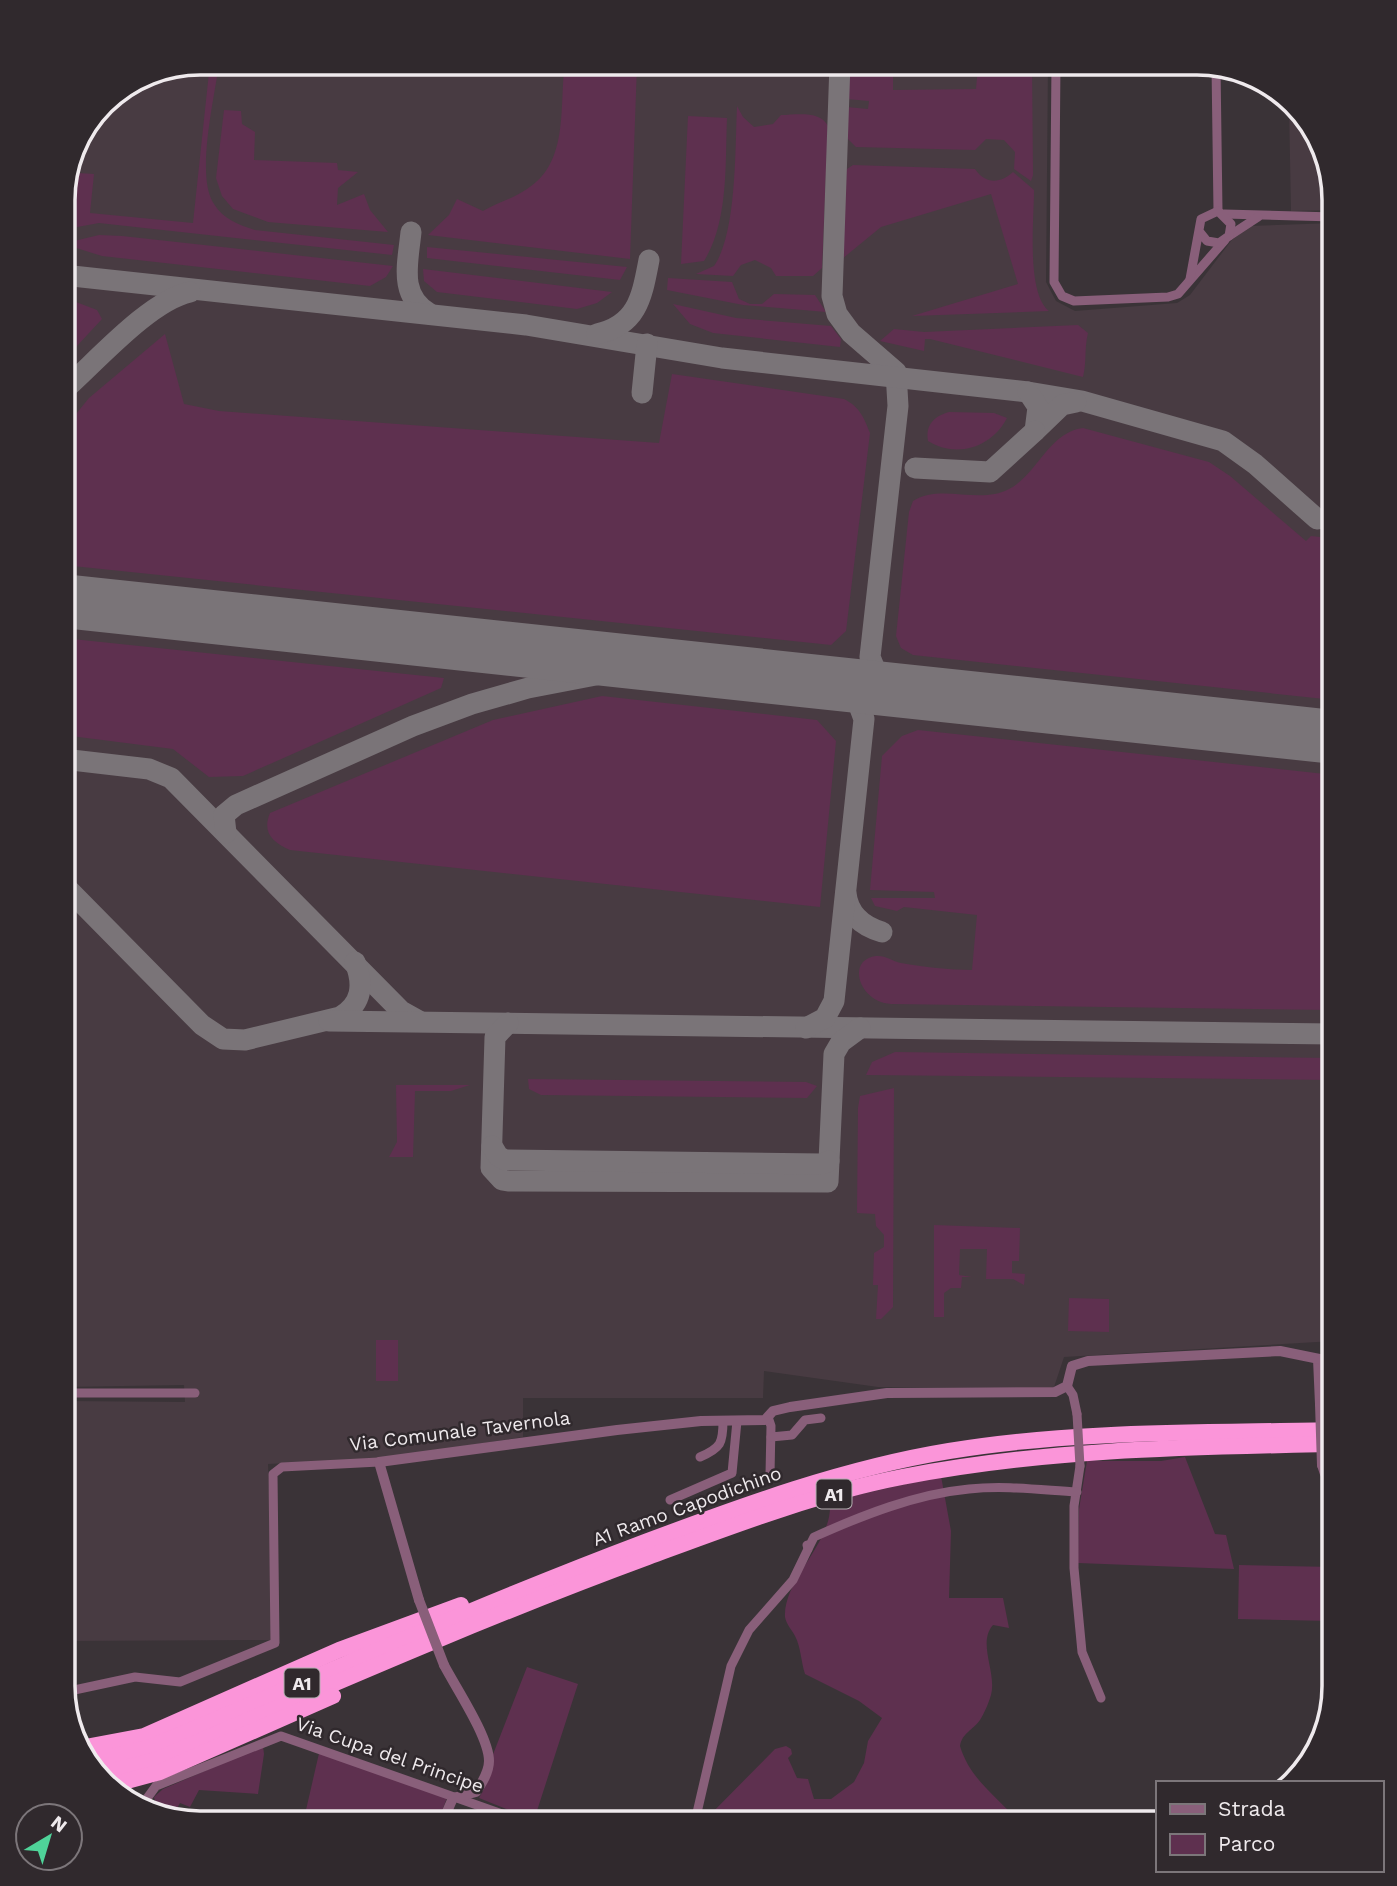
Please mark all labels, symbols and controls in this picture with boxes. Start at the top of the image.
street label: Via Comunale Tavernola [348,1406,572,1456]
street label: A1 Ramo Capodichino [589,1461,785,1551]
road number: A1 [816,1479,852,1508]
road number: A1 [284,1668,320,1698]
street label: Via Cupa del Principe [293,1712,487,1798]
legend [1156,1781,1383,1872]
text: Strada [1218,1796,1286,1821]
north arrow [14,1802,84,1872]
text: N [47,1811,72,1837]
text: Parco [1218,1831,1275,1856]

